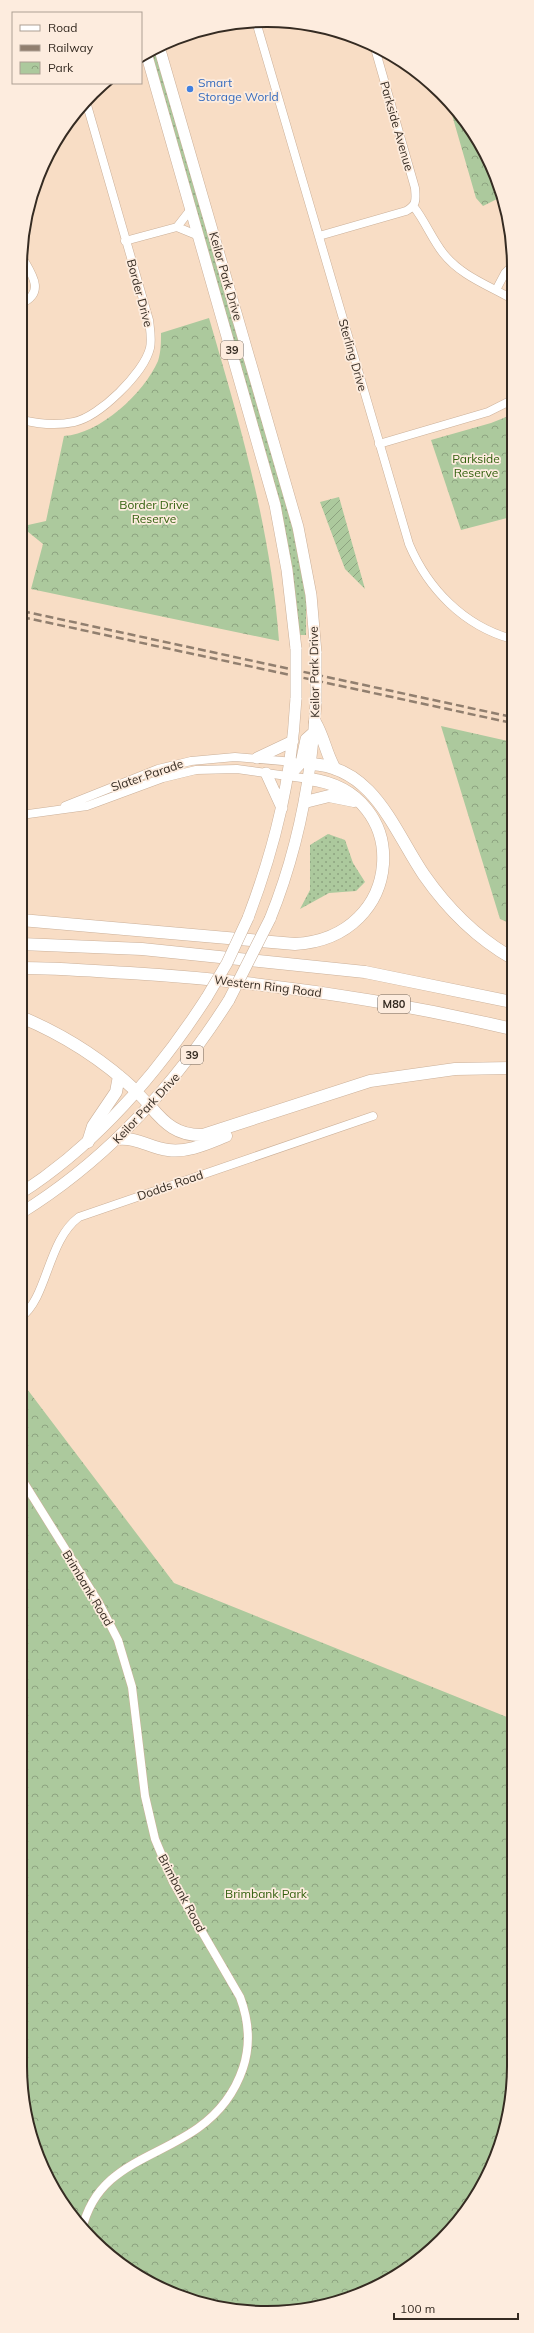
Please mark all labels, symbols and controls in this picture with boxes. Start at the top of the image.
legend [12,12,142,84]
text: Road [48,20,77,35]
text: Railway [48,40,94,55]
text: Park [48,60,74,75]
place label: Smart Storage World [198,75,279,104]
street label: Parkside Avenue [377,79,417,173]
marker: Smart Storage World [185,84,195,94]
street label: Keilor Park Drive [206,230,246,322]
street label: Border Drive [124,257,156,329]
street label: Sterling Drive [336,317,370,393]
road number: 39 [221,341,243,359]
park label: Parkside Reserve [452,451,500,480]
park label: Border Drive Reserve [119,497,189,526]
street label: Keilor Park Drive [306,626,322,718]
street label: Slater Parade [109,756,185,794]
street label: Western Ring Road [213,972,323,1000]
road number: M80 [378,995,410,1013]
road number: 39 [181,1046,203,1064]
street label: Keilor Park Drive [109,1069,183,1147]
street label: Dodds Road [135,1167,205,1203]
street label: Brimbank Road [59,1547,117,1629]
street label: Brimbank Road [155,1851,209,1935]
park label: Brimbank Park [225,1886,308,1901]
scale bar [394,2295,518,2321]
text: 100 m [400,2301,435,2316]

